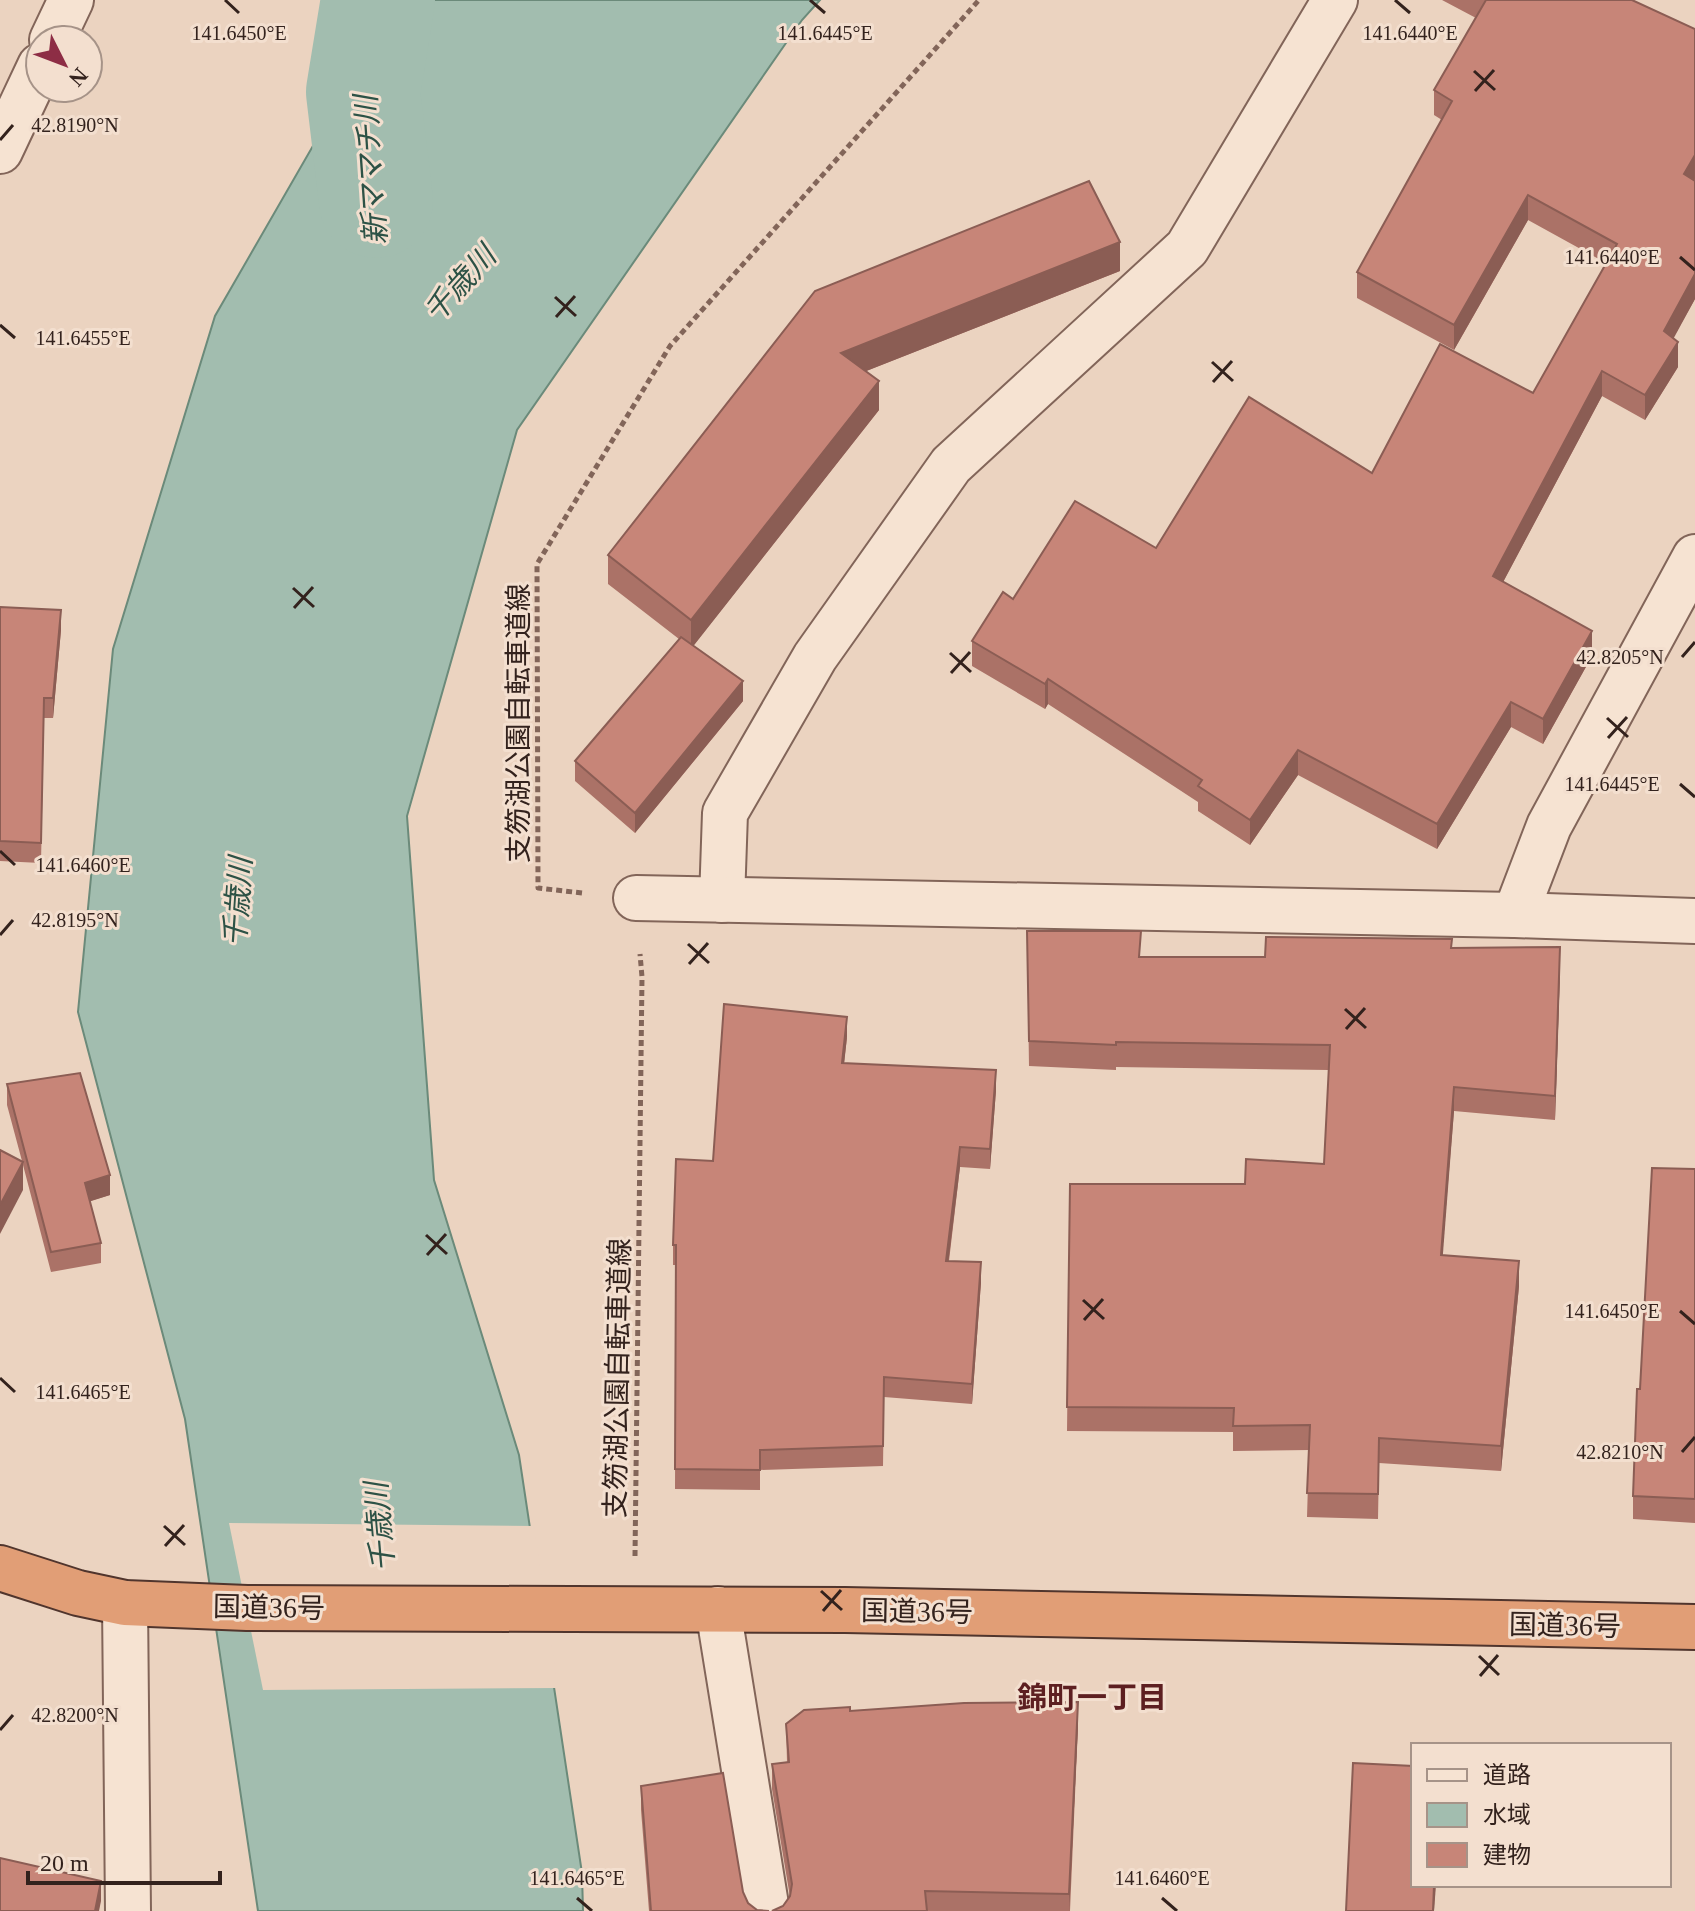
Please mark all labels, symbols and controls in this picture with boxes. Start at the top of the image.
text: 141.6450°E [191,22,287,44]
text: 141.6445°E [777,22,873,44]
text: 141.6440°E [1362,22,1458,44]
north arrow [24,24,104,104]
text: N [64,63,93,91]
water label: 新ママチ川 [349,91,392,246]
text: 42.8190°N [31,114,119,136]
water label: 千歳川 [417,237,504,328]
text: 141.6440°E [1564,246,1660,268]
text: 141.6455°E [35,327,131,349]
street label: 支笏湖公園自転車道線 [503,583,534,863]
text: 42.8205°N [1576,646,1664,668]
text: 141.6445°E [1564,773,1660,795]
water label: 千歳川 [218,853,257,948]
text: 141.6460°E [35,854,131,876]
text: 42.8195°N [31,909,119,931]
street label: 支笏湖公園自転車道線 [600,1238,635,1518]
text: 141.6450°E [1564,1300,1660,1322]
text: 141.6465°E [35,1381,131,1403]
text: 42.8210°N [1576,1441,1664,1463]
water label: 千歳川 [359,1478,400,1573]
street label: 国道36号 [213,1591,325,1624]
street label: 国道36号 [861,1595,973,1628]
street label: 国道36号 [1509,1609,1621,1642]
district label: 錦町一丁目 [1017,1681,1167,1714]
text: 42.8200°N [31,1704,119,1726]
legend [1411,1743,1671,1887]
text: 道路 [1483,1762,1531,1788]
text: 水域 [1483,1802,1531,1828]
scale bar [28,1835,220,1885]
text: 建物 [1483,1842,1531,1868]
text: 20 m [40,1850,89,1876]
text: 141.6465°E [529,1867,625,1889]
text: 141.6460°E [1114,1867,1210,1889]

